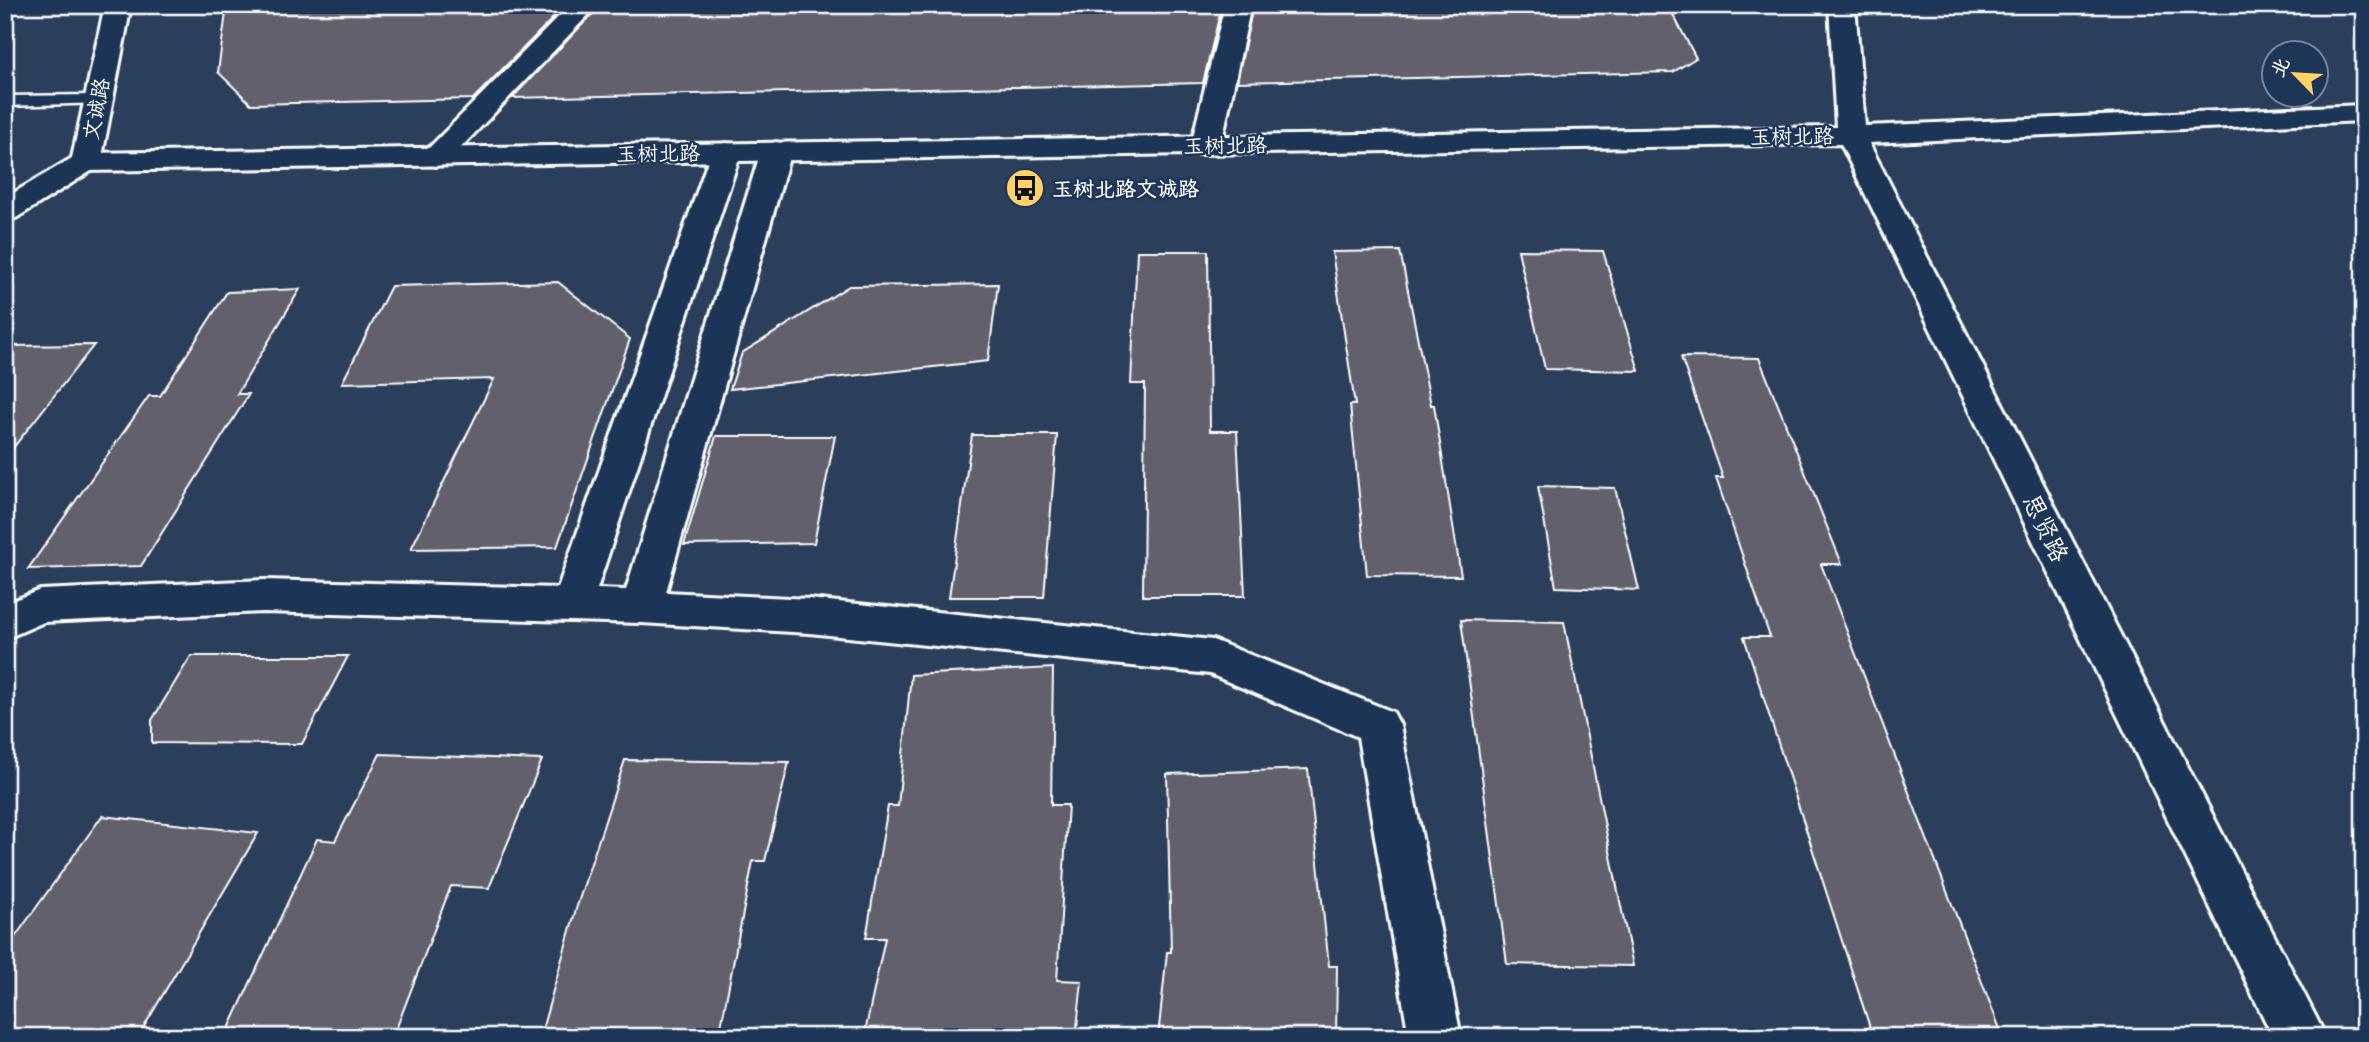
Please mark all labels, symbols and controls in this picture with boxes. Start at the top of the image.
north arrow [2260,38,2330,108]
text: 北 [2266,54,2294,81]
street label: 文诚路 [78,76,114,142]
street label: 玉树北路 [1750,123,1834,149]
street label: 玉树北路 [1183,132,1267,158]
street label: 玉树北路 [616,140,700,166]
bus stop icon: 玉树北路文诚路 [1004,167,1046,209]
place label: 玉树北路文诚路 [1052,176,1199,201]
street label: 思贤路 [2017,489,2075,567]

